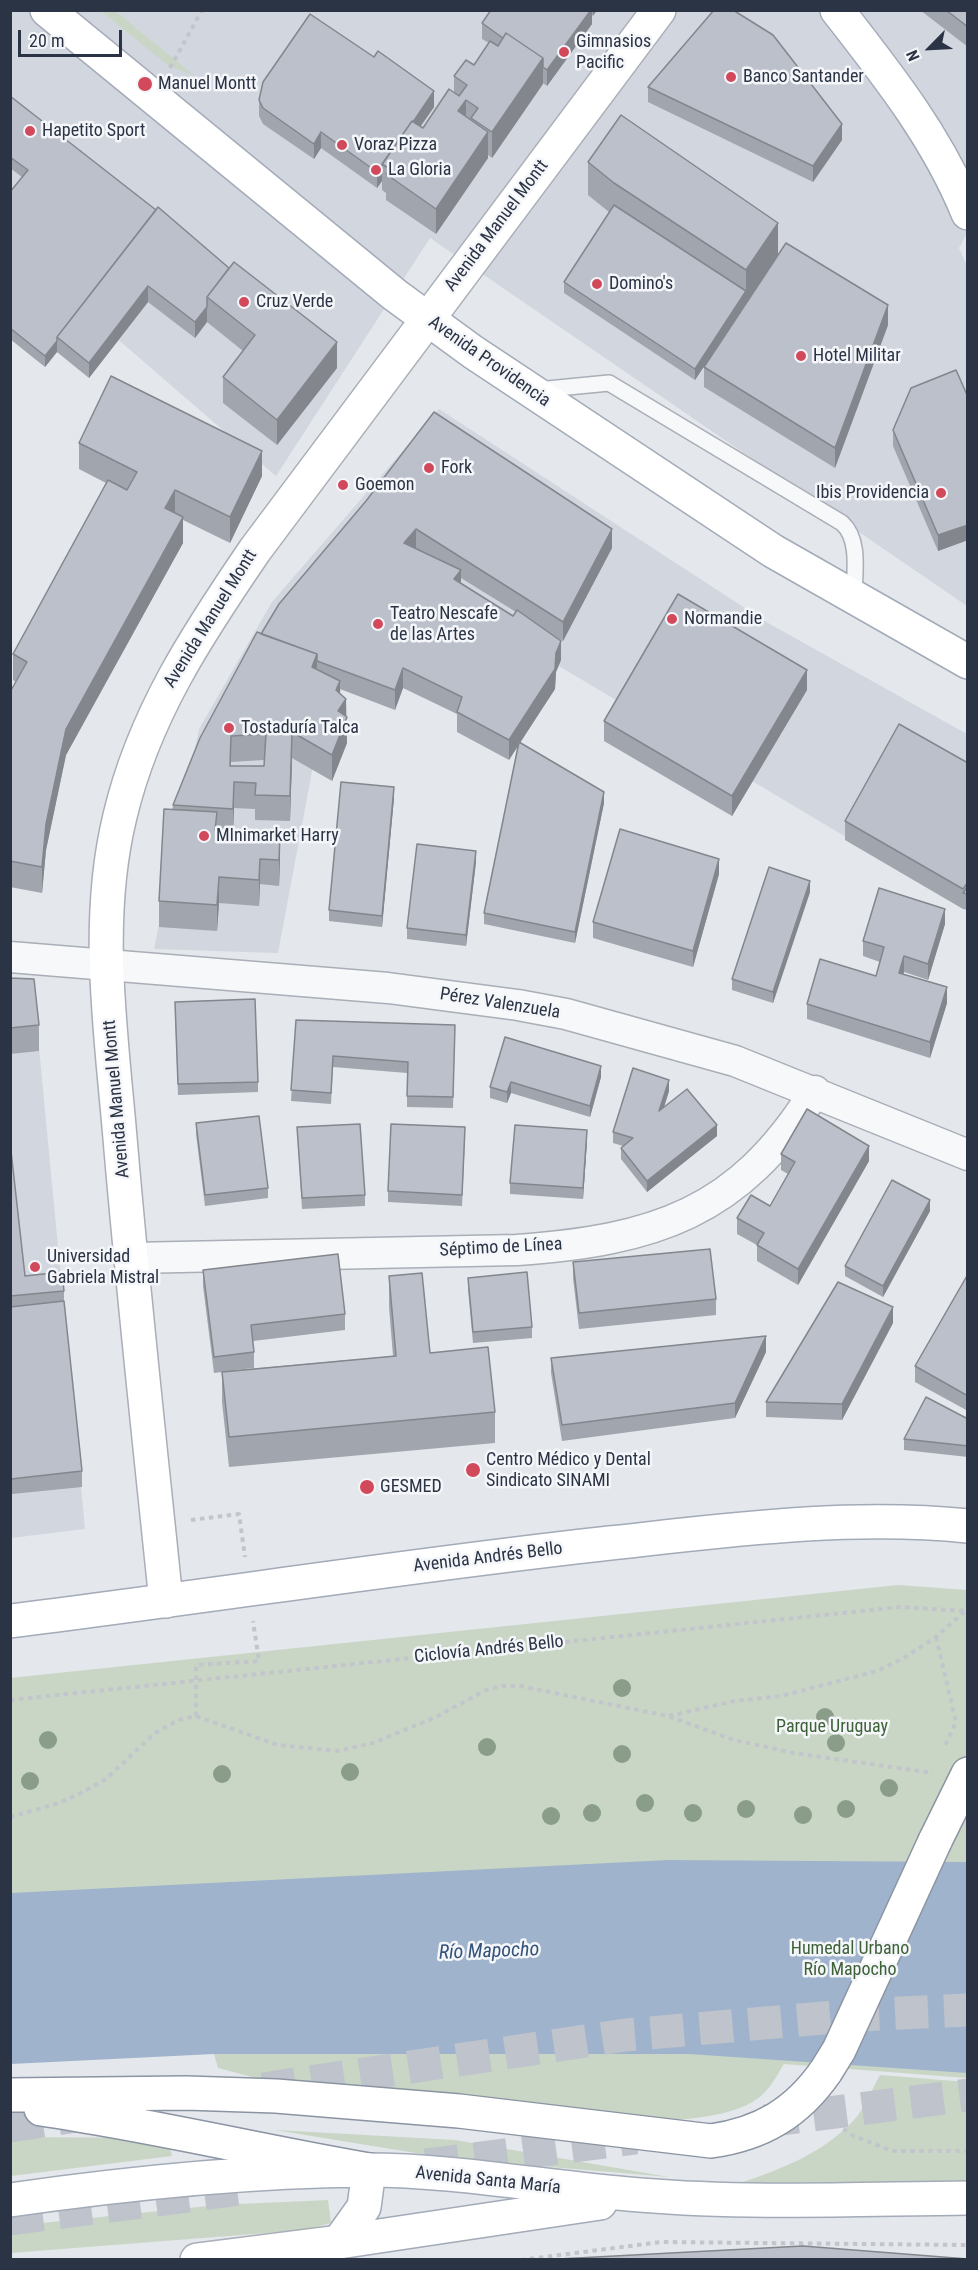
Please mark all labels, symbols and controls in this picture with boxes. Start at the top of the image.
scale bar [21,18,124,56]
north arrow [900,18,960,78]
text: 20 m [29,30,64,51]
place label: Gimnasios Pacific [576,31,651,74]
marker: Gimnasios Pacific [557,45,571,59]
text: N [902,47,924,64]
place label: Banco Santander [743,66,864,88]
marker: Banco Santander [724,70,738,84]
place label: Manuel Montt [158,73,256,95]
marker: Manuel Montt [136,75,154,93]
place label: Hapetito Sport [42,120,145,142]
marker: Hapetito Sport [23,124,37,138]
place label: Voraz Pizza [354,134,437,156]
marker: Voraz Pizza [335,138,349,152]
street label: Avenida Manuel Montt [441,156,553,296]
place label: La Gloria [388,159,451,181]
marker: La Gloria [369,163,383,177]
place label: Domino's [609,273,673,295]
marker: Domino's [590,277,604,291]
place label: Cruz Verde [256,291,333,313]
marker: Cruz Verde [237,295,251,309]
street label: Avenida Providencia [424,312,554,412]
place label: Hotel Militar [813,345,901,367]
marker: Hotel Militar [794,349,808,363]
place label: Fork [441,457,472,479]
marker: Fork [422,461,436,475]
place label: Goemon [355,474,414,496]
marker: Goemon [336,478,350,492]
place label: Ibis Providencia [816,482,929,504]
marker: Ibis Providencia [934,486,948,500]
street label: Avenida Manuel Montt [160,546,262,692]
place label: Teatro Nescafe de las Artes [390,603,498,646]
place label: Normandie [684,608,762,630]
marker: Normandie [665,612,679,626]
marker: Teatro Nescafe de las Artes [371,617,385,631]
place label: Tostaduría Talca [241,717,359,739]
marker: Tostaduría Talca [222,721,236,735]
place label: MInimarket Harry [216,825,339,847]
marker: MInimarket Harry [197,829,211,843]
street label: Pérez Valenzuela [438,984,562,1024]
street label: Avenida Manuel Montt [99,1019,135,1179]
street label: Séptimo de Línea [439,1234,563,1262]
place label: Universidad Gabriela Mistral [47,1246,159,1288]
marker: Universidad Gabriela Mistral [28,1260,42,1274]
place label: Centro Médico y Dental Sindicato SINAMI [486,1449,651,1492]
marker: Centro Médico y Dental Sindicato SINAMI [464,1461,482,1479]
place label: GESMED [380,1476,442,1498]
marker: GESMED [358,1478,376,1496]
street label: Avenida Andrés Bello [412,1538,564,1578]
street label: Ciclovía Andrés Bello [413,1631,565,1669]
park label: Parque Uruguay [776,1716,888,1738]
water label: Río Mapocho [438,1938,540,1966]
park label: Humedal Urbano Río Mapocho [791,1938,909,1980]
street label: Avenida Santa María [414,2163,562,2199]

